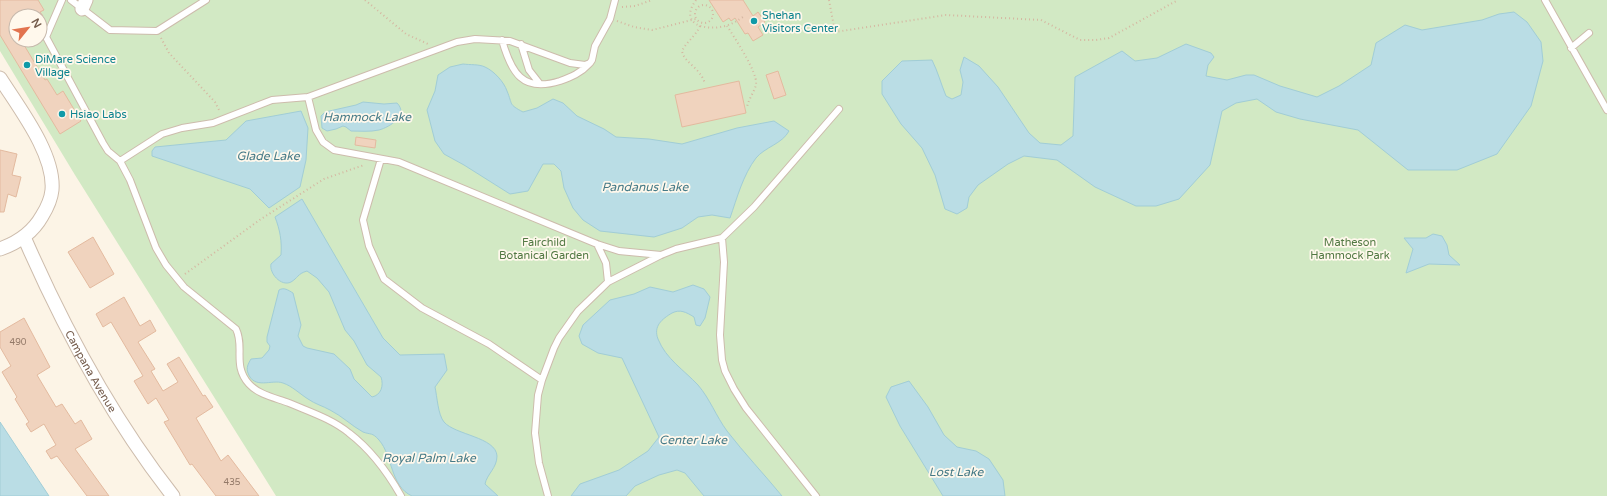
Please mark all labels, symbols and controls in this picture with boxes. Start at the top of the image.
north arrow [8,8,48,48]
place label: Shehan Visitors Center [762,9,839,35]
text: N [28,16,44,30]
marker: Shehan Visitors Center [749,16,759,26]
place label: DiMare Science Village [35,53,116,79]
marker: DiMare Science Village [22,60,32,70]
place label: Hsiao Labs [70,108,127,121]
marker: Hsiao Labs [57,109,67,119]
water label: Hammock Lake [323,110,412,124]
water label: Glade Lake [236,149,301,163]
water label: Pandanus Lake [602,180,689,194]
park label: Fairchild Botanical Garden [499,236,589,262]
park label: Matheson Hammock Park [1310,236,1390,262]
street label: Campana Avenue [62,328,119,415]
house number: 490 [10,337,27,348]
water label: Center Lake [659,433,728,447]
water label: Royal Palm Lake [382,451,477,465]
water label: Lost Lake [929,465,984,479]
house number: 435 [224,477,241,488]

